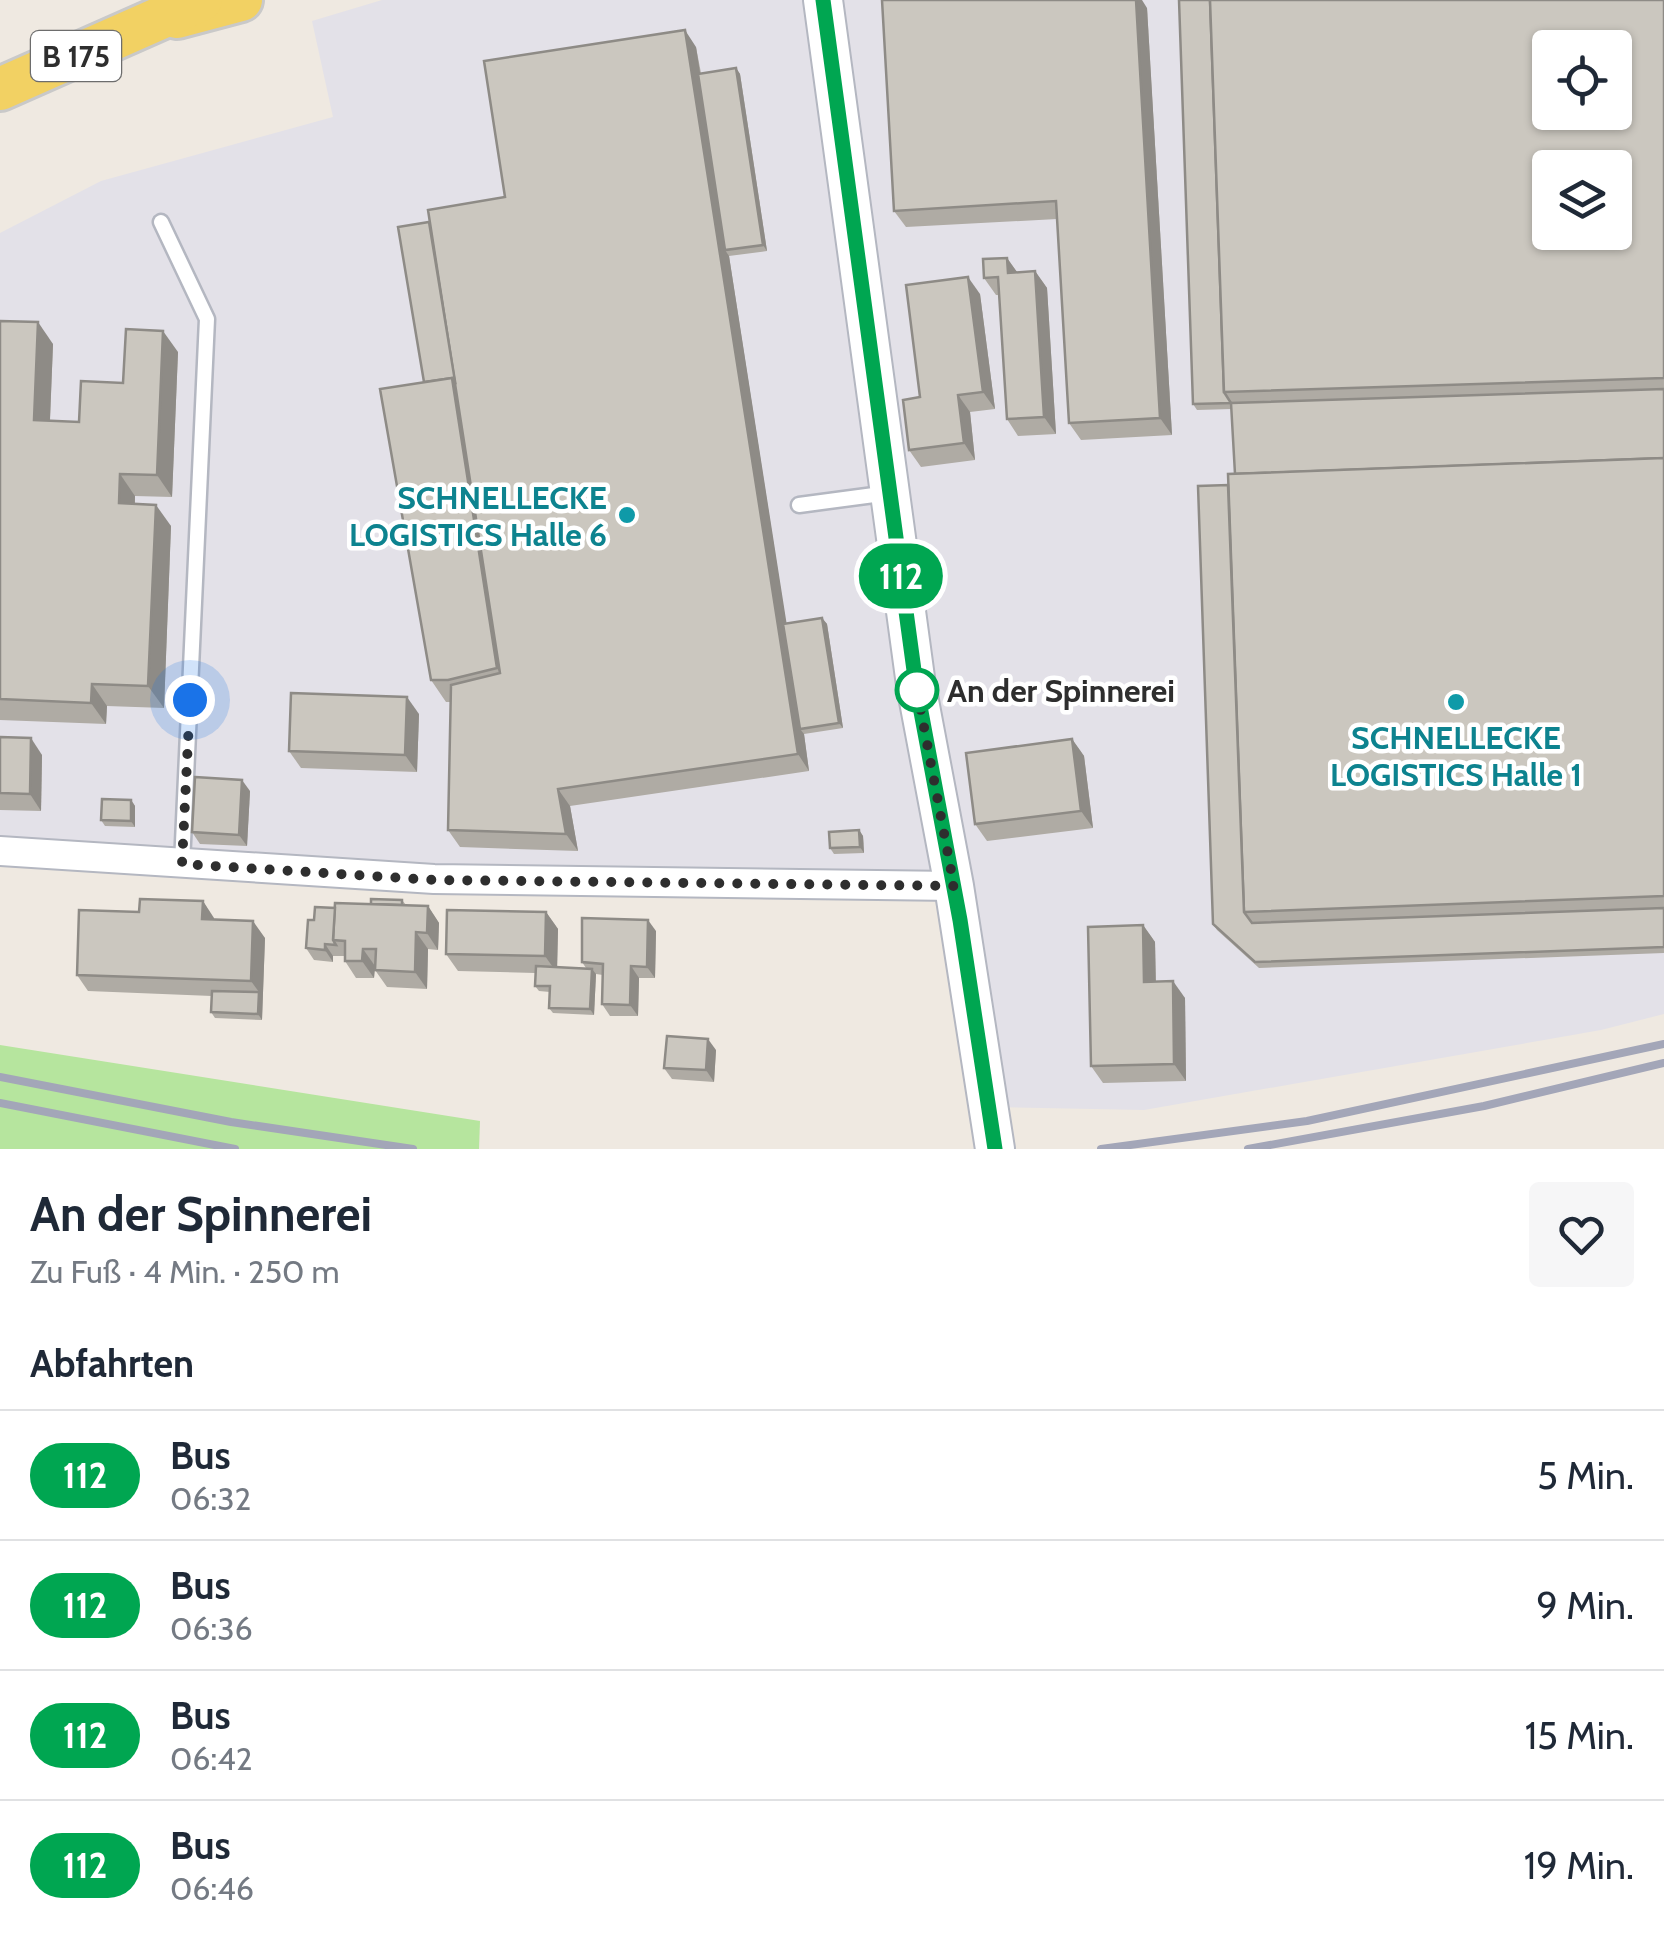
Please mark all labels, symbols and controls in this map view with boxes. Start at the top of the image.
map controls [1532,30,1632,250]
button: locate [1532,30,1632,130]
road number: B 175 [31,31,121,81]
button: layers [1532,150,1632,250]
place label: SCHNELLECKE LOGISTICS Halle 6 [349,478,607,554]
marker: SCHNELLECKE LOGISTICS Halle 6 [616,504,638,526]
line badge: 112 [844,544,958,608]
text: 112 [879,555,923,598]
marker: An der Spinnerei [896,669,938,711]
place label: An der Spinnerei [947,671,1175,710]
your location [165,675,215,725]
marker: SCHNELLECKE LOGISTICS Halle 1 [1445,691,1467,713]
place label: SCHNELLECKE LOGISTICS Halle 1 [1330,718,1582,794]
button: heart [1529,1182,1634,1287]
text: An der Spinnerei [30,1185,372,1243]
text: Zu Fuß · 4 Min. · 250 m [30,1252,340,1291]
text: Abfahrten [30,1340,194,1387]
text: Bus [170,1432,231,1479]
text: 5 Min. [1537,1452,1634,1499]
text: 112 [63,1454,107,1497]
text: 06:32 [170,1479,251,1518]
text: Bus [170,1562,231,1609]
text: 9 Min. [1536,1582,1634,1629]
text: 112 [63,1584,107,1627]
text: 06:36 [170,1609,253,1648]
text: Bus [170,1692,231,1739]
text: 15 Min. [1525,1712,1634,1759]
text: 112 [63,1714,107,1757]
text: 06:42 [170,1739,252,1778]
text: Bus [170,1822,231,1869]
text: 19 Min. [1524,1842,1634,1889]
text: 112 [63,1844,107,1887]
text: 06:46 [170,1869,254,1908]

